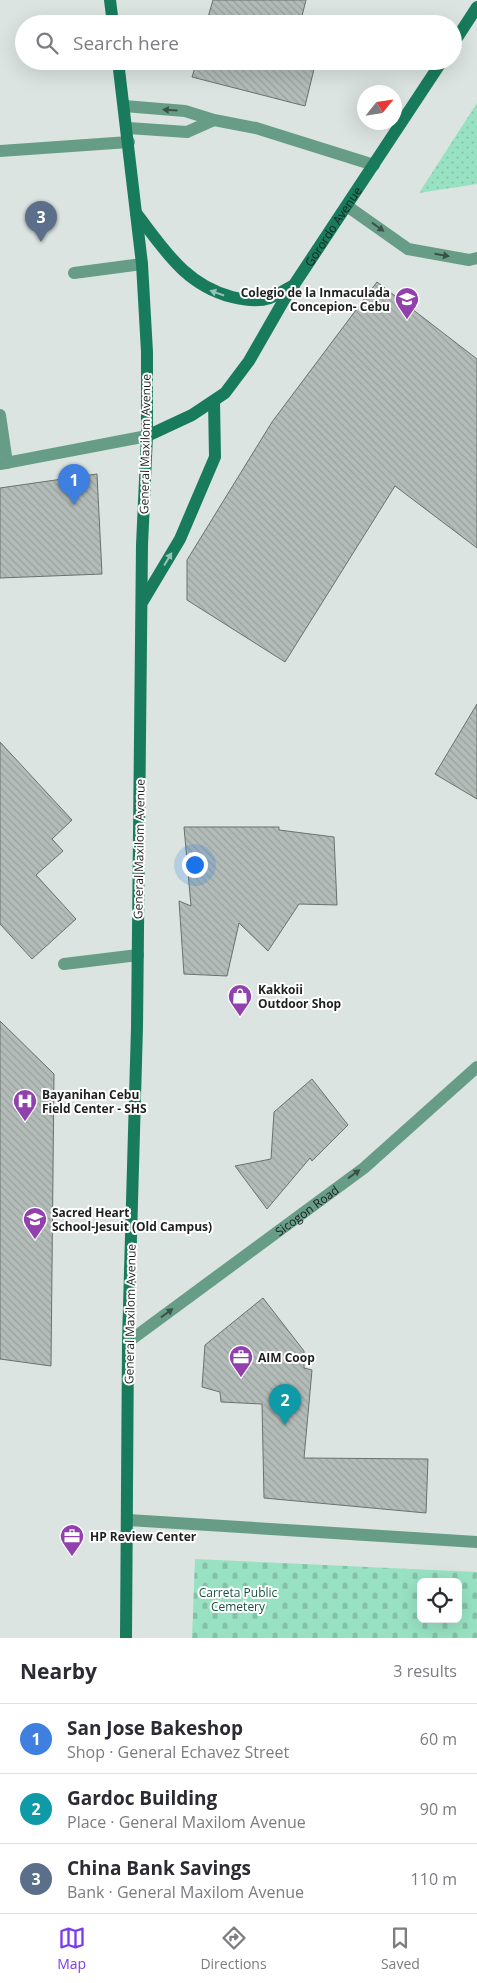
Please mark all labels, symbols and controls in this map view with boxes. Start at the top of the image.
search box [15,15,462,70]
icon: search [33,29,61,57]
text: Search here [73,30,179,56]
north arrow [357,85,402,130]
one-way arrow [161,105,177,113]
street label: Gorordo Avenue [300,183,365,270]
pin: 3 [25,201,57,242]
one-way arrow [371,222,384,233]
one-way arrow [435,251,451,259]
place label: Colegio de la Inmaculada Concepion- Cebu [241,284,390,315]
school or university icon: Colegio de la Inmaculada Concepion- Cebu [394,286,420,320]
one-way arrow [209,289,224,297]
street label: General Maxilom Avenue [135,373,155,514]
pin: 1 [58,464,90,505]
one-way arrow [163,553,172,566]
street label: General Maxilom Avenue [129,778,149,919]
your location [182,852,208,878]
place label: Kakkoii Outdoor Shop [258,981,342,1012]
shop icon: Kakkoii Outdoor Shop [227,983,253,1017]
place label: Bayanihan Cebu Field Center - SHS [42,1086,147,1117]
hospital icon: Bayanihan Cebu Field Center - SHS [12,1088,38,1122]
one-way arrow [347,1169,360,1180]
street label: Sicogon Road [271,1181,342,1239]
place label: Sacred Heart School-Jesuit (Old Campus) [52,1204,212,1235]
school or university icon: Sacred Heart School-Jesuit (Old Campus) [22,1206,48,1240]
street label: General Maxilom Avenue [120,1243,140,1384]
one-way arrow [160,1307,173,1318]
office icon: AIM Coop [228,1344,254,1378]
place label: AIM Coop [258,1349,315,1366]
pin: 2 [269,1384,301,1425]
office icon: HP Review Center [59,1523,85,1557]
place label: HP Review Center [90,1528,197,1545]
map controls [417,1578,462,1623]
button: locate [417,1578,462,1623]
park label: Carreta Public Cemetery [199,1584,278,1615]
text: Nearby [20,1657,97,1685]
text: 3 results [393,1660,457,1682]
text: San Jose Bakeshop [67,1715,243,1741]
text: 1 [31,1728,41,1750]
text: 60 m [420,1728,457,1750]
text: Shop · General Echavez Street [67,1741,289,1763]
text: Gardoc Building [67,1785,217,1811]
text: 2 [31,1798,41,1820]
text: 90 m [420,1798,457,1820]
text: Place · General Maxilom Avenue [67,1811,306,1833]
text: China Bank Savings [67,1855,251,1881]
text: 3 [31,1868,41,1890]
text: 110 m [411,1868,457,1890]
text: Bank · General Maxilom Avenue [67,1881,304,1903]
tab: Map [57,1924,86,1973]
tab: Directions [200,1924,267,1973]
tab: Saved [381,1924,420,1973]

